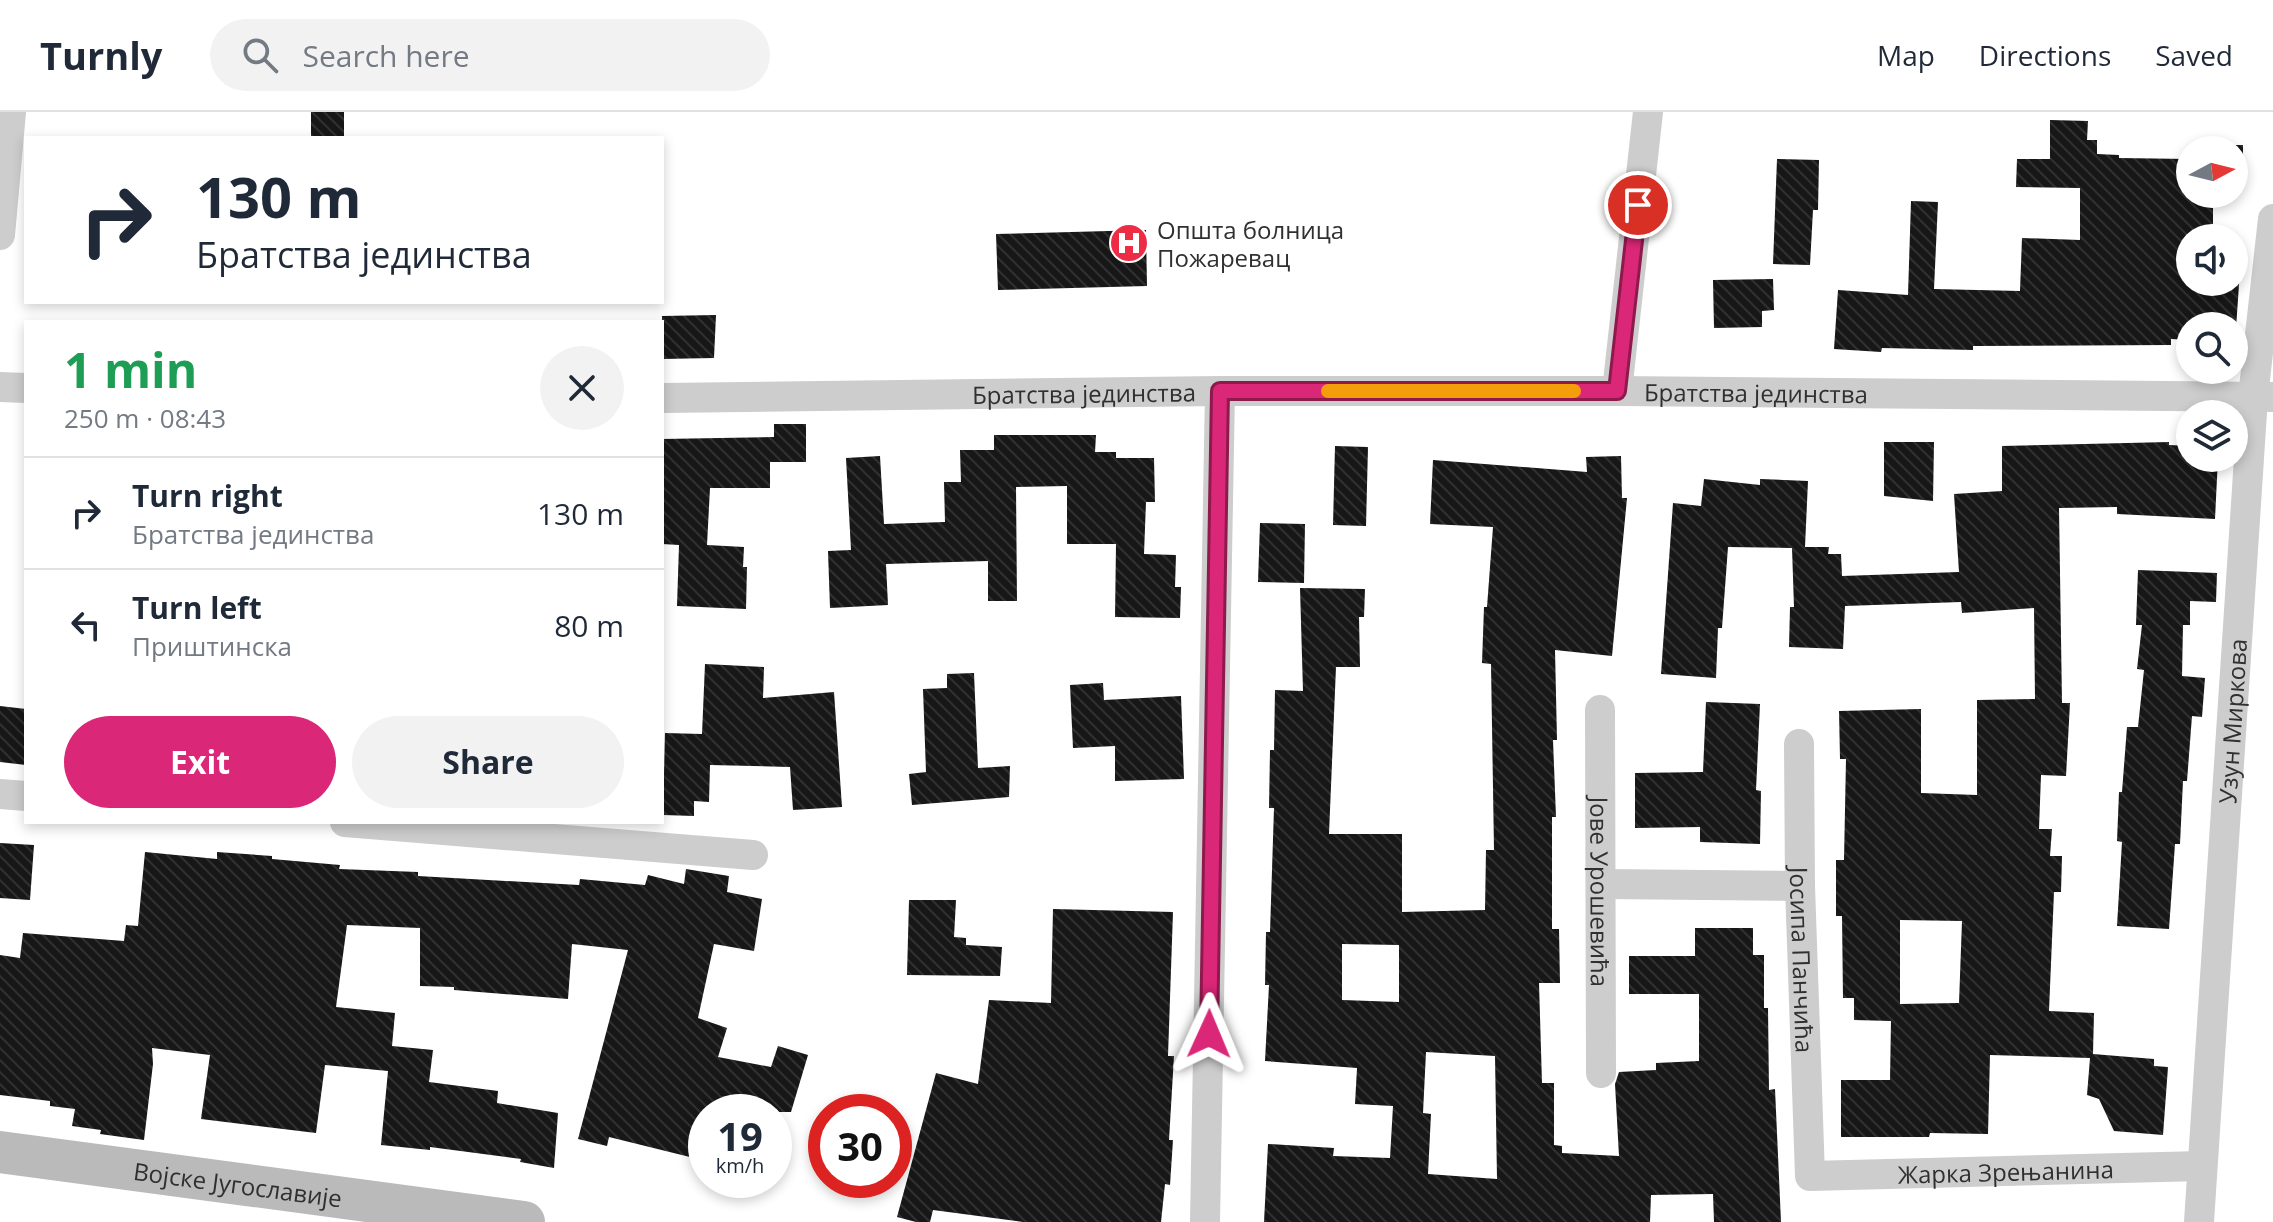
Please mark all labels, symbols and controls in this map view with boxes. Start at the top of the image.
search box [210,19,770,91]
text: Turnly [40,29,162,81]
icon: search [238,33,282,77]
text: Search here [302,35,470,76]
text: Map [1877,36,1935,74]
text: Directions [1979,36,2111,74]
text: Saved [2155,36,2233,74]
north arrow [2176,136,2248,208]
map controls [2176,136,2248,472]
text: 130 m [196,158,362,234]
icon: right [64,168,168,272]
pin [1604,171,1672,239]
icon: arrive [1616,183,1660,227]
place label: Општа болница Пожаревац [1157,213,1344,274]
hospital icon: Општа болница Пожаревац [1108,222,1150,264]
button: sound [2176,224,2248,296]
text: Братства јединства [196,230,532,279]
button: search [2176,312,2248,384]
text: 1 min [64,337,197,402]
button: close [540,346,624,430]
street label: Братства јединства [972,375,1196,411]
street label: Братства јединства [1644,375,1868,410]
text: 250 m · 08:43 [64,400,226,436]
button: layers [2176,400,2248,472]
text: Turn right [132,475,283,516]
icon: right [64,491,108,535]
text: 130 m [537,493,624,534]
text: Братства јединства [132,516,374,552]
text: Turn left [132,587,262,628]
icon: left [64,603,108,647]
text: 80 m [554,605,624,646]
text: Приштинска [132,628,292,664]
street label: Узун Миркова [2210,637,2254,805]
button: Exit [64,716,336,808]
button: Share [352,716,624,808]
street label: Јове Урошевића [1584,795,1617,987]
street label: Јосипа Панчића [1783,865,1822,1053]
position arrow [1167,992,1251,1076]
speed limit sign: 30 [808,1094,912,1198]
text: 19 [717,1108,763,1163]
text: km/h [716,1152,764,1179]
street label: Жарка Зрењанина [1897,1152,2114,1190]
street label: Војске Југославије [132,1154,344,1214]

